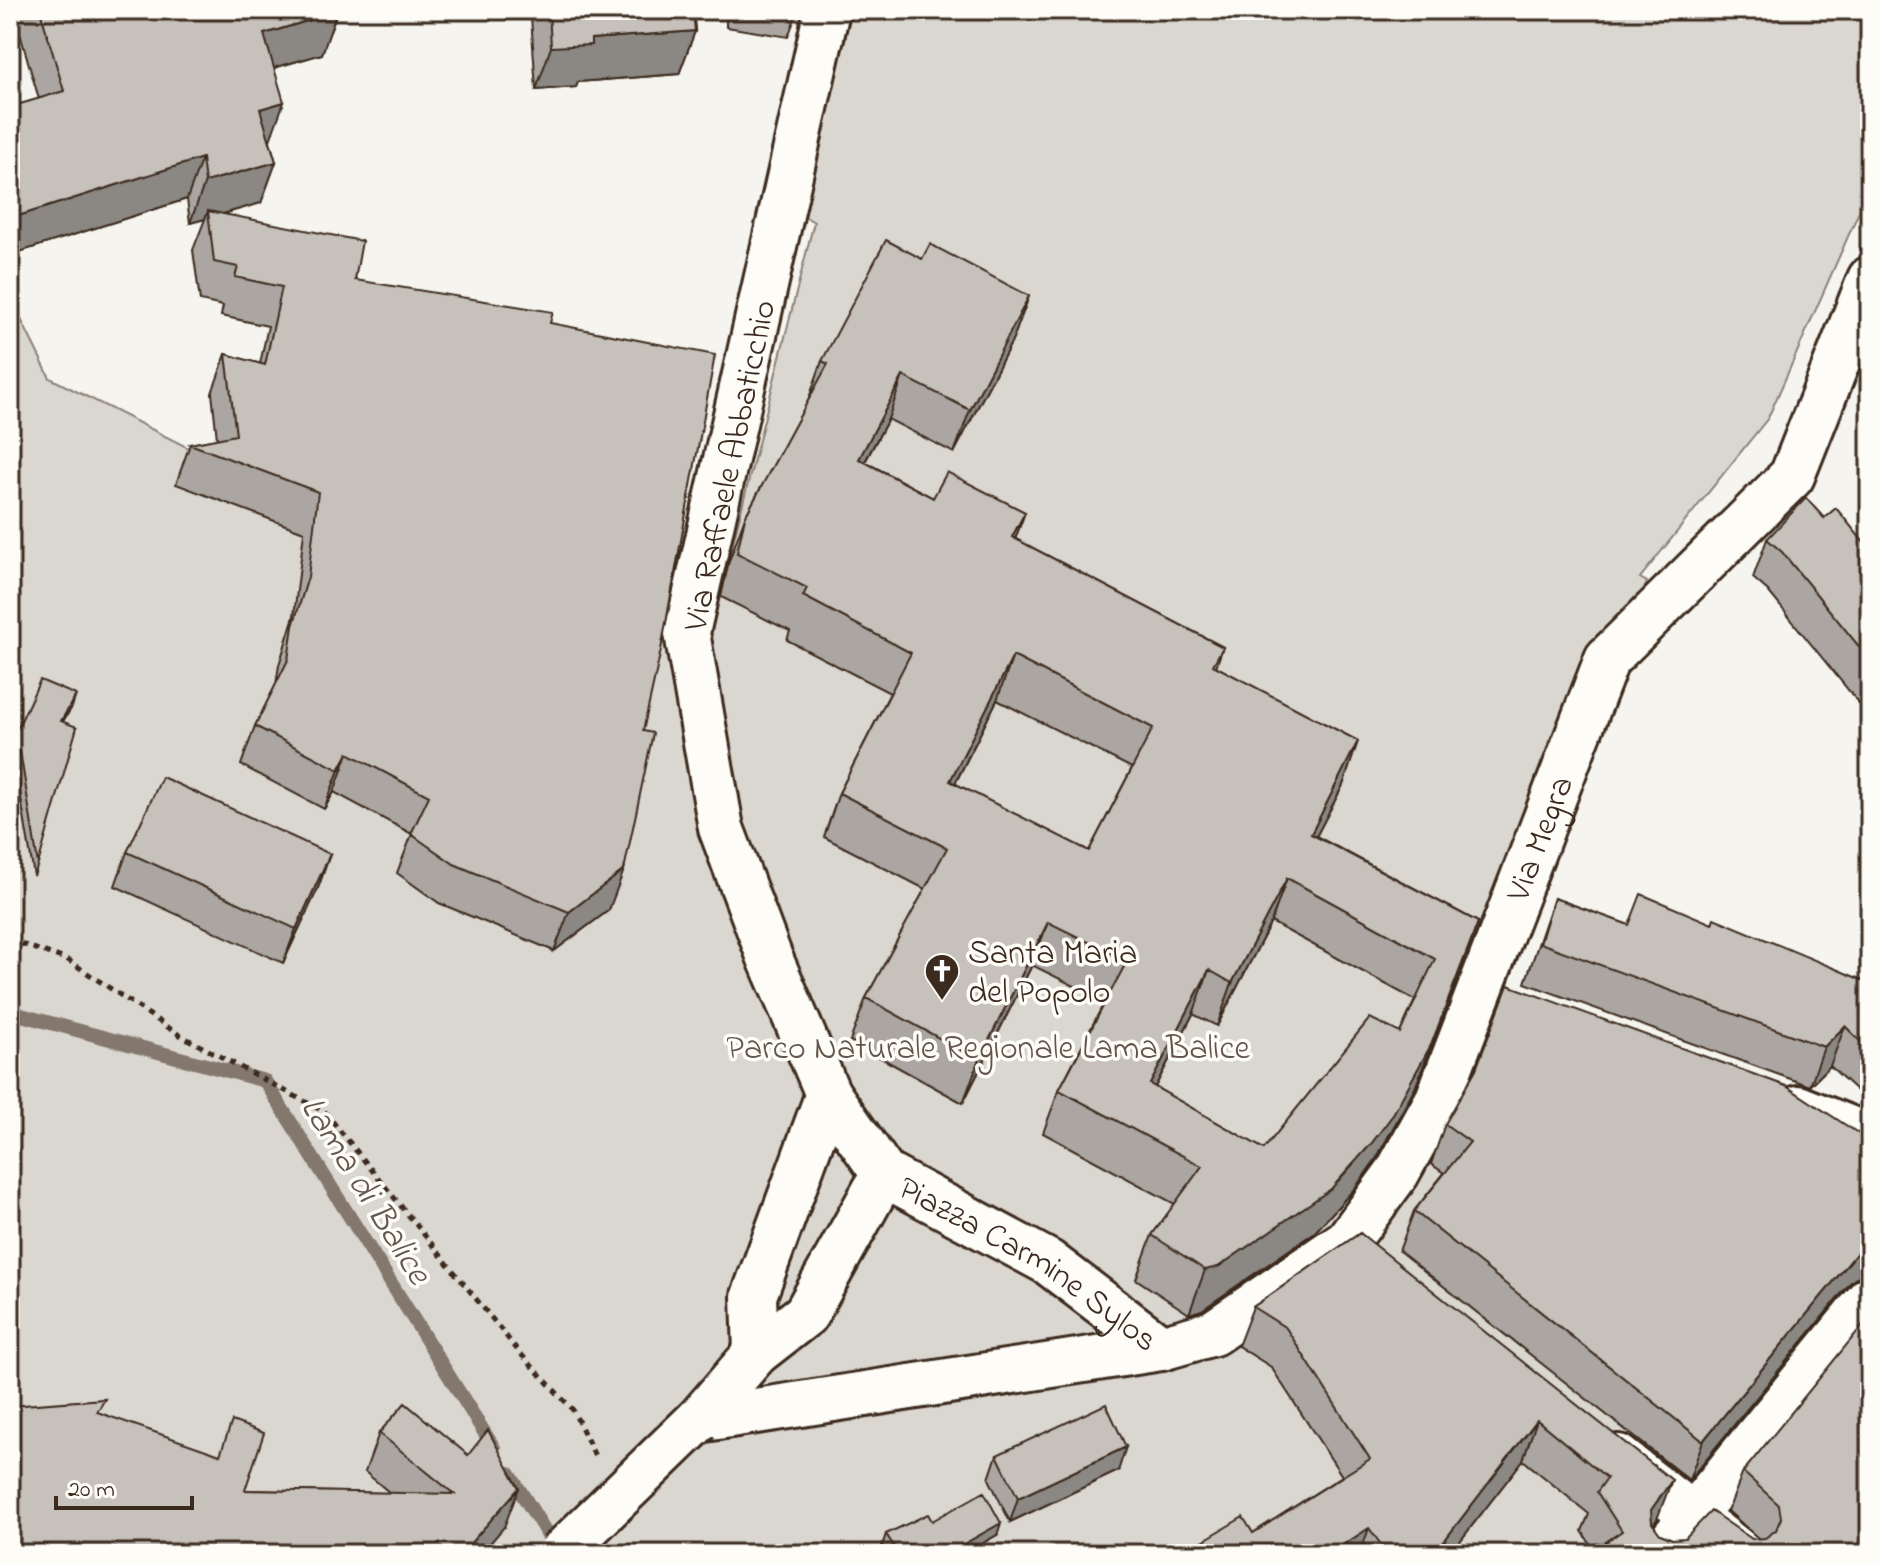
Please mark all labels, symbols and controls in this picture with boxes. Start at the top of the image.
street label: Via Raffaele Abbaticchio [672,296,791,637]
street label: Via Megra [1495,769,1589,910]
place label: Santa Maria del Popolo [968,930,1137,1019]
church icon: Santa Maria del Popolo [923,952,961,1002]
park label: Parco Naturale Regionale Lama Balice [726,1025,1251,1075]
water label: Lama di Balice [285,1087,444,1297]
street label: Piazza Carmine Sylos [888,1165,1167,1366]
scale bar [56,1460,192,1510]
text: 20 m [68,1473,115,1508]

